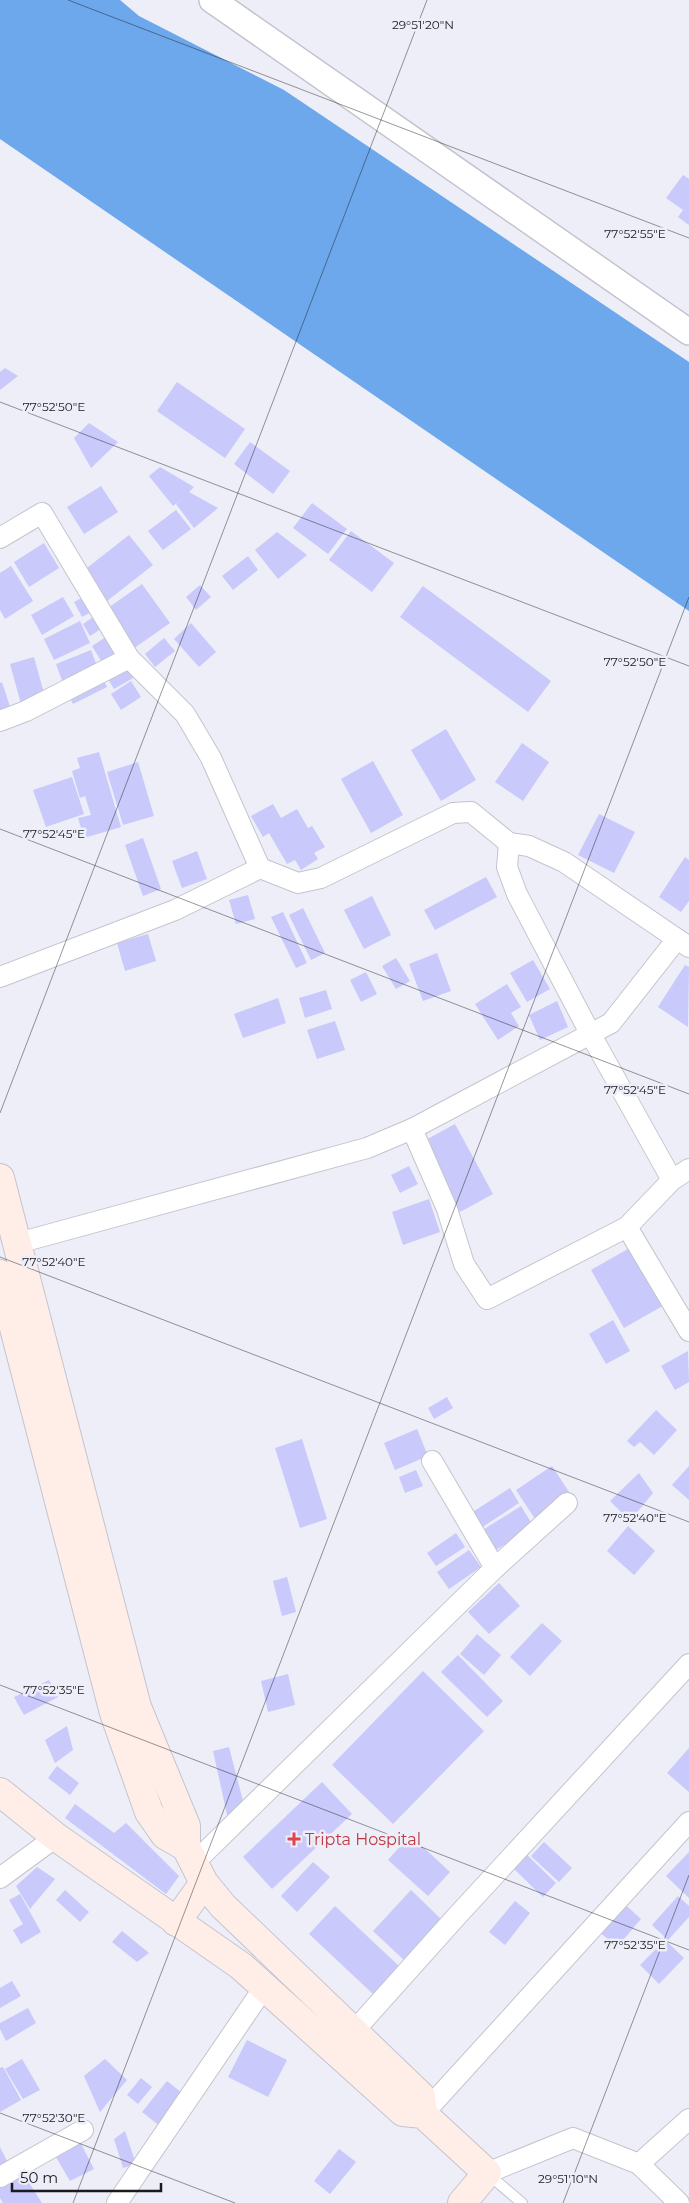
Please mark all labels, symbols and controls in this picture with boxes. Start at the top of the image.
text: 29°51'20"N [392,17,454,32]
text: 77°52'55"E [604,226,666,241]
text: 77°52'50"E [23,399,85,414]
text: 77°52'50"E [604,654,666,669]
text: 77°52'45"E [23,826,85,841]
text: 77°52'45"E [604,1082,666,1097]
text: 77°52'40"E [22,1254,86,1269]
text: 77°52'40"E [603,1510,667,1525]
text: 77°52'35"E [23,1682,85,1697]
place label: Tripta Hospital [305,1830,421,1849]
marker: Tripta Hospital [287,1832,301,1846]
text: 77°52'35"E [604,1937,666,1952]
text: 77°52'30"E [23,2110,85,2125]
scale bar [12,2160,161,2192]
text: 50 m [20,2168,58,2187]
text: 29°51'10"N [538,2171,598,2186]

